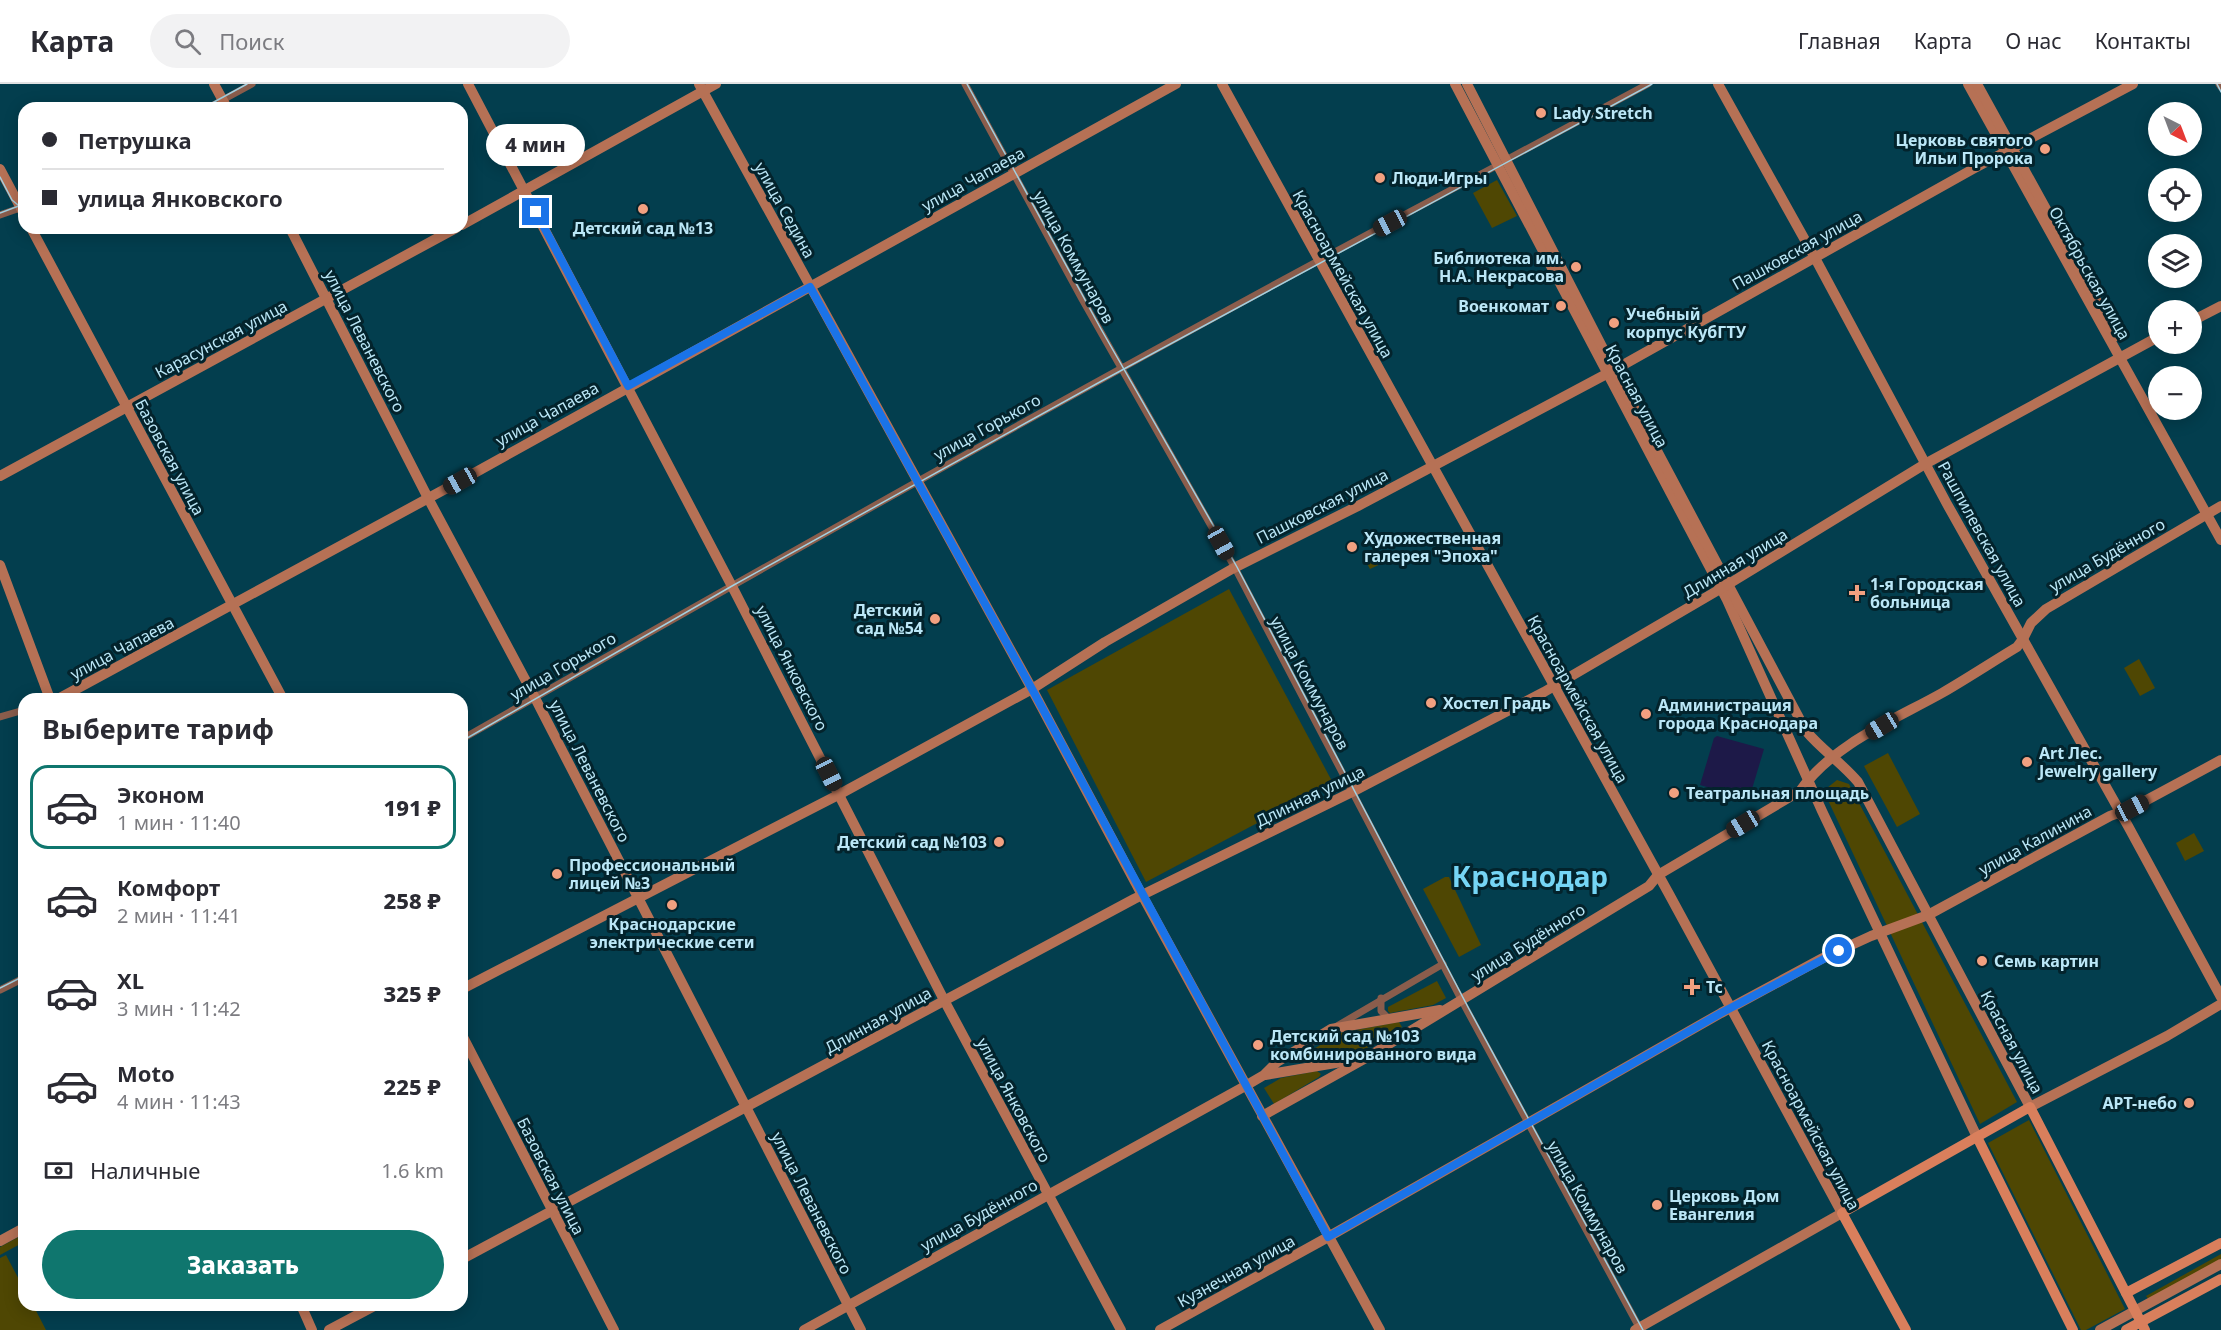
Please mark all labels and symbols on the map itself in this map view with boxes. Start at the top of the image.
place label: Lady Stretch [1553,102,1653,124]
north arrow [2148,102,2202,156]
marker: Lady Stretch [1534,106,1548,120]
callout: 4 мин [486,125,586,167]
place label: Церковь святого Ильи Пророка [1896,129,2033,169]
street label: улица Чапаева [918,142,1028,216]
marker: Церковь святого Ильи Пророка [2038,142,2052,156]
street label: улица Седина [749,158,821,262]
place label: Люди-Игры [1392,167,1487,189]
marker: Люди-Игры [1373,171,1387,185]
street label: Красноармейская улица [1288,186,1398,362]
street label: улица Коммунаров [1028,187,1120,327]
route end [522,198,549,225]
marker: Детский сад №13 [636,202,650,216]
street label: Октябрьская улица [2044,202,2136,344]
street label: Пашковская улица [1728,205,1866,295]
car [1370,207,1410,239]
place label: Детский сад №13 [573,217,713,239]
place label: Библиотека им. Н.А. Некрасова [1433,247,1564,287]
marker: Библиотека им. Н.А. Некрасова [1569,260,1583,274]
street label: улица Леваневского [320,266,410,416]
street label: Карасунская улица [151,295,291,383]
place label: Военкомат [1458,295,1549,317]
marker: Военкомат [1554,299,1568,313]
place label: Учебный корпус КубГТУ [1626,303,1747,343]
marker: Учебный корпус КубГТУ [1607,316,1621,330]
street label: Красная улица [1601,341,1673,451]
street label: улица Чапаева [492,377,602,451]
street label: улица Горького [930,389,1044,465]
street label: Базовская улица [130,395,210,519]
street label: Рашпилевская улица [1933,457,2031,611]
street label: Пашковская улица [1252,463,1392,549]
car [440,464,480,498]
street label: улица Будённого [2045,513,2169,597]
car [1204,523,1238,563]
street label: Длинная улица [1678,523,1792,603]
place label: Художественная галерея "Эпоха" [1364,527,1501,567]
marker: Художественная галерея "Эпоха" [1345,540,1359,554]
place label: 1-я Городская больница [1870,573,1984,613]
marker: 1-я Городская больница [1848,584,1866,602]
place label: Детский сад №54 [854,599,923,639]
street label: улица Янковского [751,601,833,735]
street label: улица Чапаева [66,611,178,685]
street label: Красноармейская улица [1523,611,1633,787]
marker: Детский сад №54 [928,612,942,626]
street label: улица Коммунаров [1265,612,1355,754]
street label: улица Горького [506,627,620,705]
place label: Хостел Градь [1443,692,1551,714]
place label: Администрация города Краснодара [1658,694,1818,734]
street label: улица Леваневского [545,696,635,846]
marker: Хостел Градь [1424,696,1438,710]
marker: Администрация города Краснодара [1639,707,1653,721]
car [1862,709,1902,743]
place label: Art Лес. Jewelry gallery [2037,742,2158,782]
car [813,754,845,794]
marker: Art Лес. Jewelry gallery [2020,755,2034,769]
street label: Длинная улица [1252,760,1368,832]
place label: Театральная площадь [1686,782,1869,804]
marker: Театральная площадь [1667,786,1681,800]
car [2112,792,2152,824]
street label: улица Калинина [1975,800,2095,880]
car [1723,807,1763,841]
place label: Детский сад №103 [837,831,987,853]
marker: Детский сад №103 [992,835,1006,849]
place label: Профессиональный лицей №3 [569,854,735,894]
district label: Краснодар [1452,857,1608,895]
marker: Профессиональный лицей №3 [550,867,564,881]
marker: Краснодарские электрические сети [665,898,679,912]
street label: улица Будённого [1467,898,1589,986]
place label: Краснодарские электрические сети [590,913,754,953]
route start [1825,937,1852,964]
place label: Семь картин [1994,950,2099,972]
marker: Семь картин [1975,954,1989,968]
place label: Тс [1706,976,1723,998]
marker: Тс [1683,978,1701,996]
street label: Длинная улица [821,982,935,1058]
street label: Красная улица [1976,987,2048,1097]
place label: Детский сад №103 комбинированного вида [1270,1025,1477,1065]
street label: улица Янковского [972,1034,1056,1166]
street label: Красноармейская улица [1757,1036,1865,1214]
marker: Детский сад №103 комбинированного вида [1251,1038,1265,1052]
place label: АРТ-небо [2102,1092,2177,1114]
marker: АРТ-небо [2182,1096,2196,1110]
street label: Базовская улица [512,1114,590,1238]
street label: улица Леваневского [767,1128,857,1278]
street label: улица Коммунаров [1542,1137,1634,1277]
street label: улица Будённого [917,1174,1041,1256]
place label: Церковь Дом Евангелия [1669,1185,1779,1225]
marker: Церковь Дом Евангелия [1650,1198,1664,1212]
street label: Кузнечная улица [1173,1230,1299,1312]

